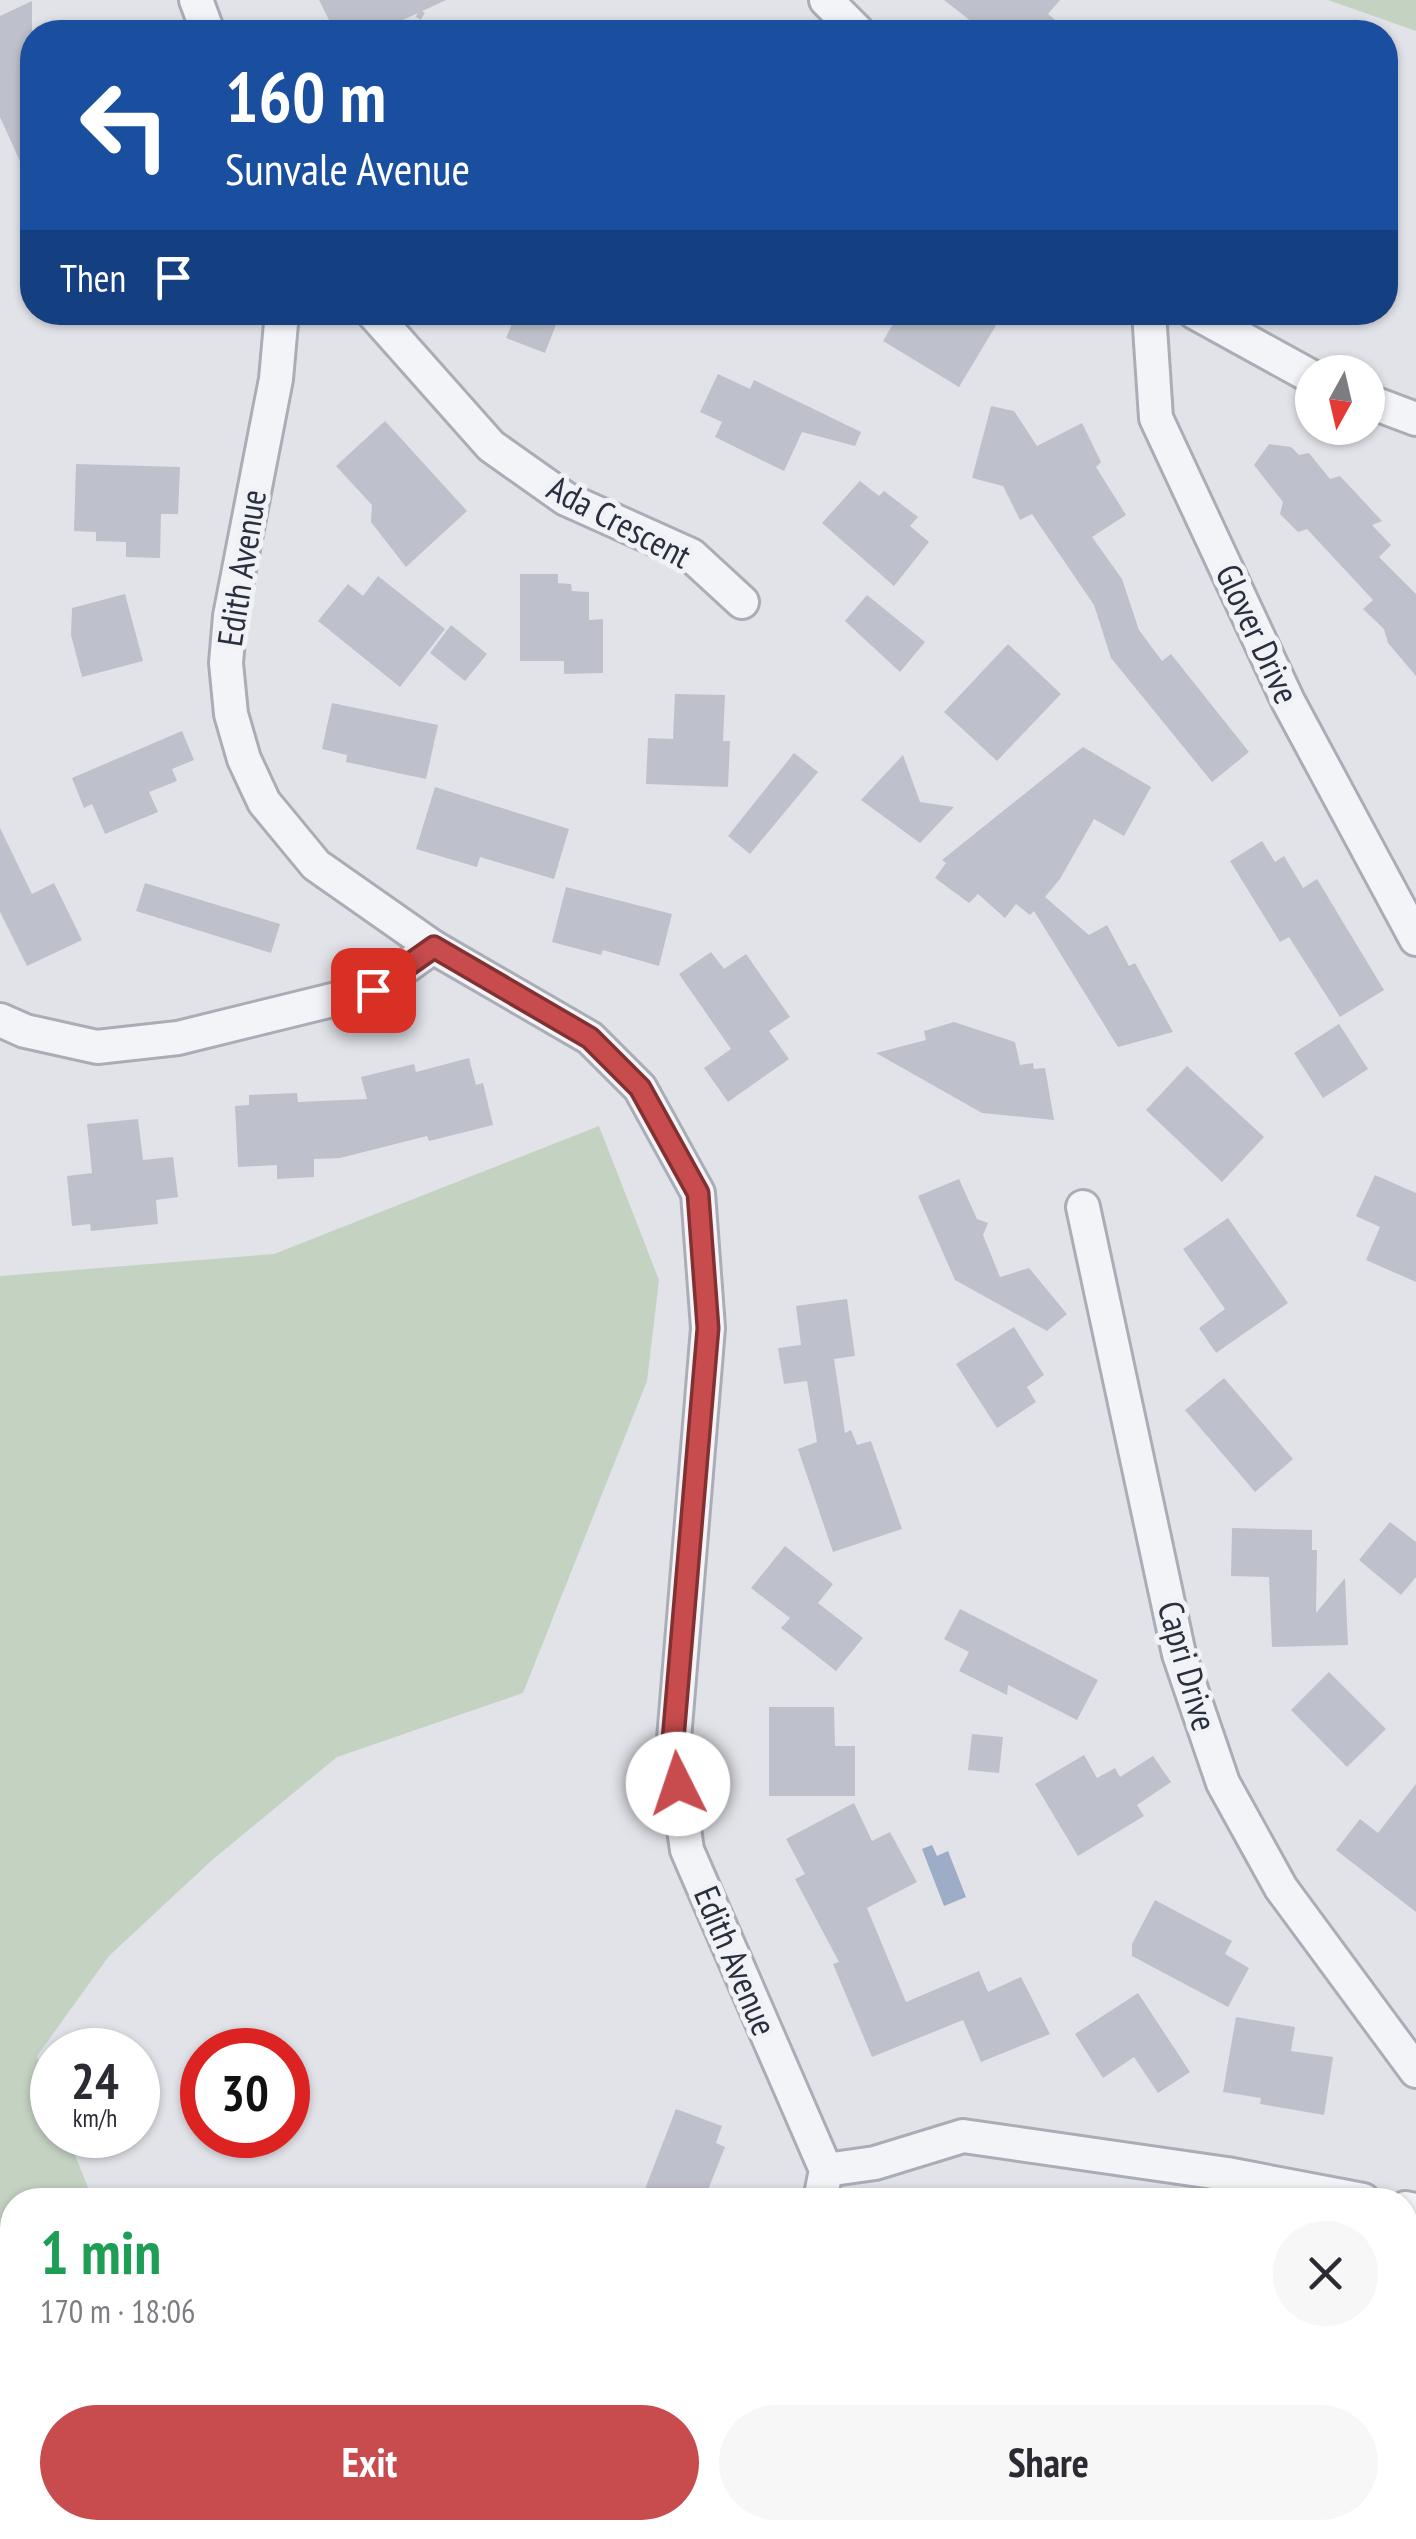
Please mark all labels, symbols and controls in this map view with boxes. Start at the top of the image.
text: 160 m [225,51,386,141]
icon: left [60,60,190,190]
text: Sunvale Avenue [225,139,470,197]
icon: arrive [146,250,201,305]
text: Then [60,253,126,302]
north arrow [1295,355,1385,445]
map controls [1295,355,1385,445]
street label: Ada Crescent [540,464,699,578]
street label: Edith Avenue [206,486,276,649]
street label: Glover Drive [1206,556,1310,711]
pin [331,948,416,1033]
icon: arrive [346,963,401,1018]
street label: Capri Drive [1148,1595,1228,1736]
position arrow [626,1732,730,1836]
street label: Edith Avenue [684,1879,788,2042]
speed limit sign: 30 [180,2028,310,2158]
text: 24 [71,2048,119,2113]
text: km/h [73,2102,117,2134]
text: 1 min [40,2213,161,2291]
button: close [1273,2221,1378,2326]
text: 170 m · 18:06 [40,2290,195,2332]
button: Exit [40,2405,699,2520]
button: Share [719,2405,1378,2520]

